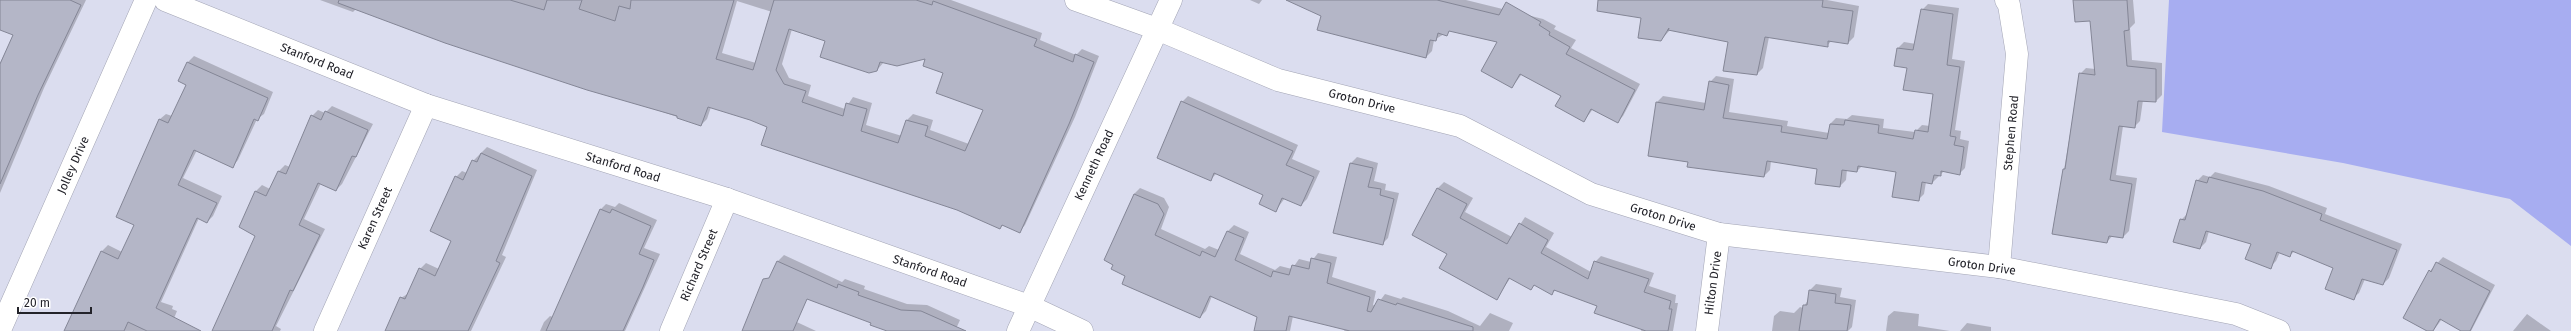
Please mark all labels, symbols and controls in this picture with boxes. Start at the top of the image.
street label: Stanford Road [278,40,356,82]
street label: Groton Drive [1327,86,1397,116]
street label: Stephen Road [2001,95,2021,171]
street label: Kenneth Road [1072,127,1116,203]
street label: Jolley Drive [54,134,92,196]
street label: Stanford Road [584,149,662,185]
street label: Karen Street [355,184,395,251]
street label: Groton Drive [1628,200,1698,234]
street label: Richard Street [677,226,721,303]
street label: Hilton Drive [1702,250,1724,316]
street label: Stanford Road [891,252,969,290]
street label: Groton Drive [1947,254,2017,278]
scale bar [18,289,91,315]
text: 20 m [24,296,50,310]

